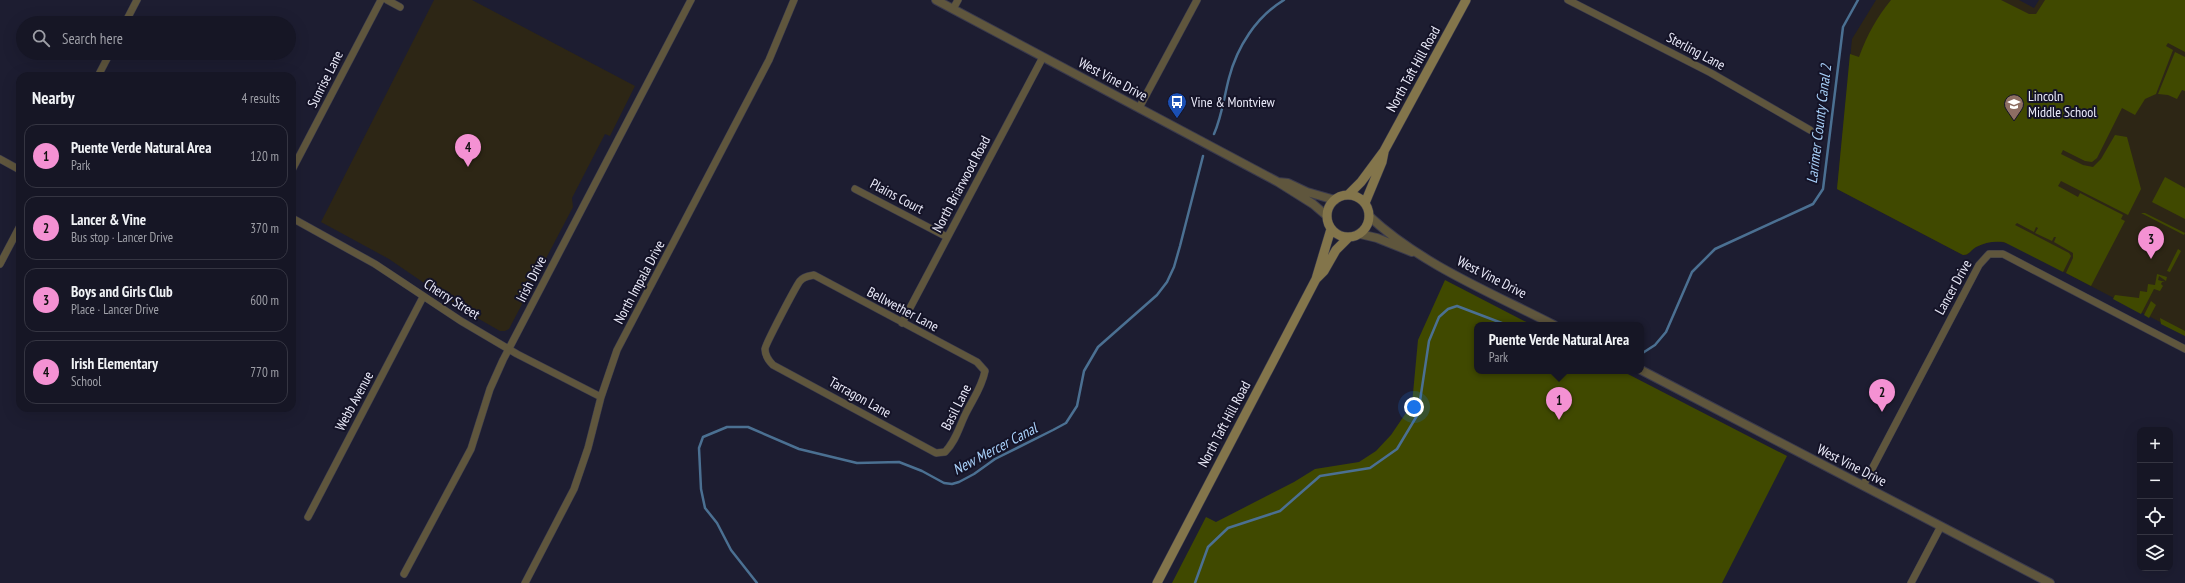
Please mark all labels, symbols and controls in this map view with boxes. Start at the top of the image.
search box [16,16,296,60]
street label: North Taft Hill Road [1382,23,1444,115]
icon: search [30,27,52,49]
street label: Sterling Lane [1664,28,1729,74]
text: Search here [62,29,123,48]
street label: Sunrise Lane [303,47,347,111]
street label: West Vine Drive [1075,53,1151,105]
water label: Larimer County Canal 2 [1802,62,1835,185]
text: Nearby [32,87,75,109]
place label: Lincoln Middle School [2028,87,2097,121]
text: 4 results [241,90,280,107]
bus stop icon: Vine & Montview [1166,91,1188,119]
place label: Vine & Montview [1190,93,1276,111]
school or university icon: Lincoln Middle School [2003,93,2025,121]
street label: North Briarwood Road [928,133,994,235]
pin: 4 [455,134,481,167]
text: Puente Verde Natural Area [71,138,211,157]
text: 1 [43,148,49,165]
text: 120 m [250,148,279,165]
text: Park [71,157,90,174]
street label: Plains Court [867,174,927,218]
text: Lancer & Vine [71,210,146,229]
text: 2 [43,220,49,237]
text: 370 m [250,220,279,237]
pin: 3 [2138,226,2164,259]
text: Bus stop · Lancer Drive [71,229,173,246]
street label: North Impala Drive [609,237,669,327]
street label: West Vine Drive [1454,252,1530,302]
street label: Irish Drive [512,253,550,305]
street label: Lancer Drive [1931,256,1976,318]
street label: Cherry Street [421,275,484,323]
text: Boys and Girls Club [71,282,173,301]
street label: Bellwether Lane [864,283,942,335]
text: 3 [43,292,49,309]
text: 600 m [250,292,279,309]
text: Place · Lancer Drive [71,301,159,318]
popup [1474,322,1644,374]
text: Puente Verde Natural Area [1489,330,1629,349]
text: Park [1489,349,1508,366]
text: Irish Elementary [71,354,158,373]
text: 4 [43,364,49,381]
text: 770 m [250,364,279,381]
street label: Webb Avenue [331,368,377,434]
text: School [71,373,101,390]
street label: Tarragon Lane [826,373,894,422]
street label: North Taft Hill Road [1194,378,1254,470]
pin: 2 [1869,379,1895,412]
street label: Basil Lane [937,381,975,433]
pin: 1 [1546,387,1572,420]
your location [1404,397,1424,417]
water label: New Mercer Canal [949,418,1042,479]
map controls [2137,427,2173,571]
button: + [2137,427,2173,463]
street label: West Vine Drive [1814,440,1890,490]
button: − [2137,463,2173,499]
button: locate [2137,499,2173,535]
button: layers [2137,535,2173,571]

